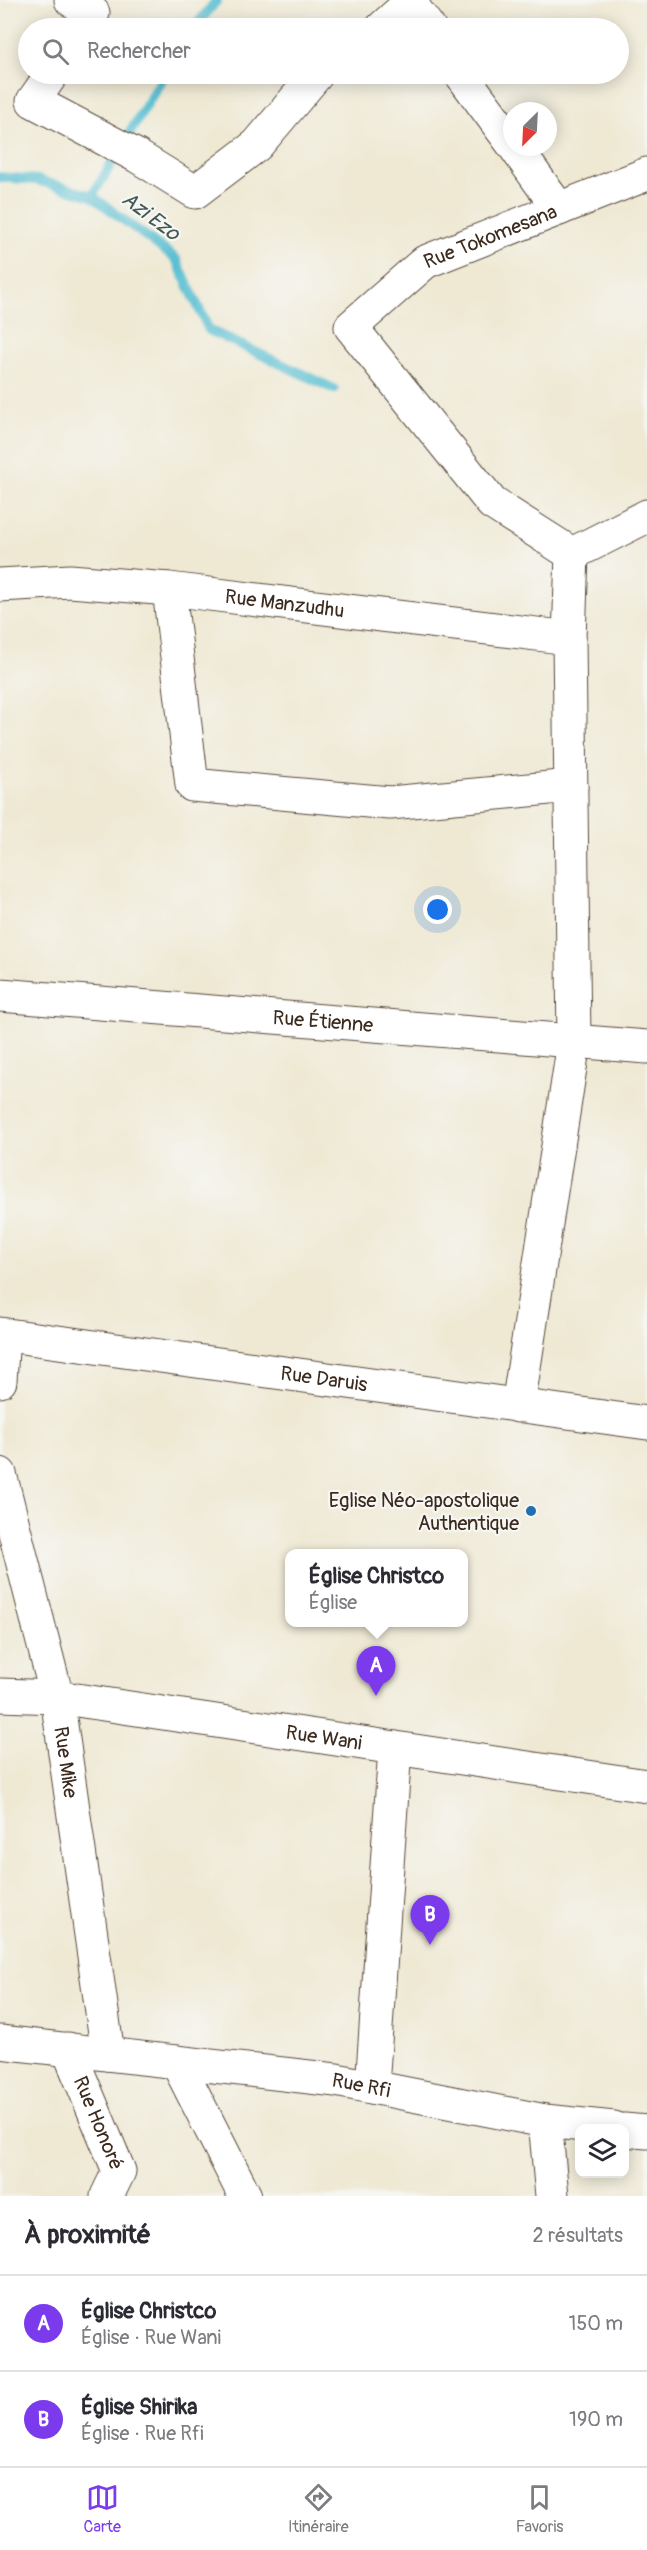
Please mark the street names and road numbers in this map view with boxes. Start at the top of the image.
street label: Rue Tokomesana [420,199,561,274]
street label: Rue Manzudhu [224,584,346,623]
street label: Rue Étienne [272,1005,374,1038]
street label: Rue Daruis [279,1361,369,1397]
street label: Rue Wani [284,1720,364,1756]
street label: Rue Mike [48,1725,83,1800]
street label: Rue Rfi [330,2068,393,2103]
street label: Rue Honoré [68,2072,129,2174]

